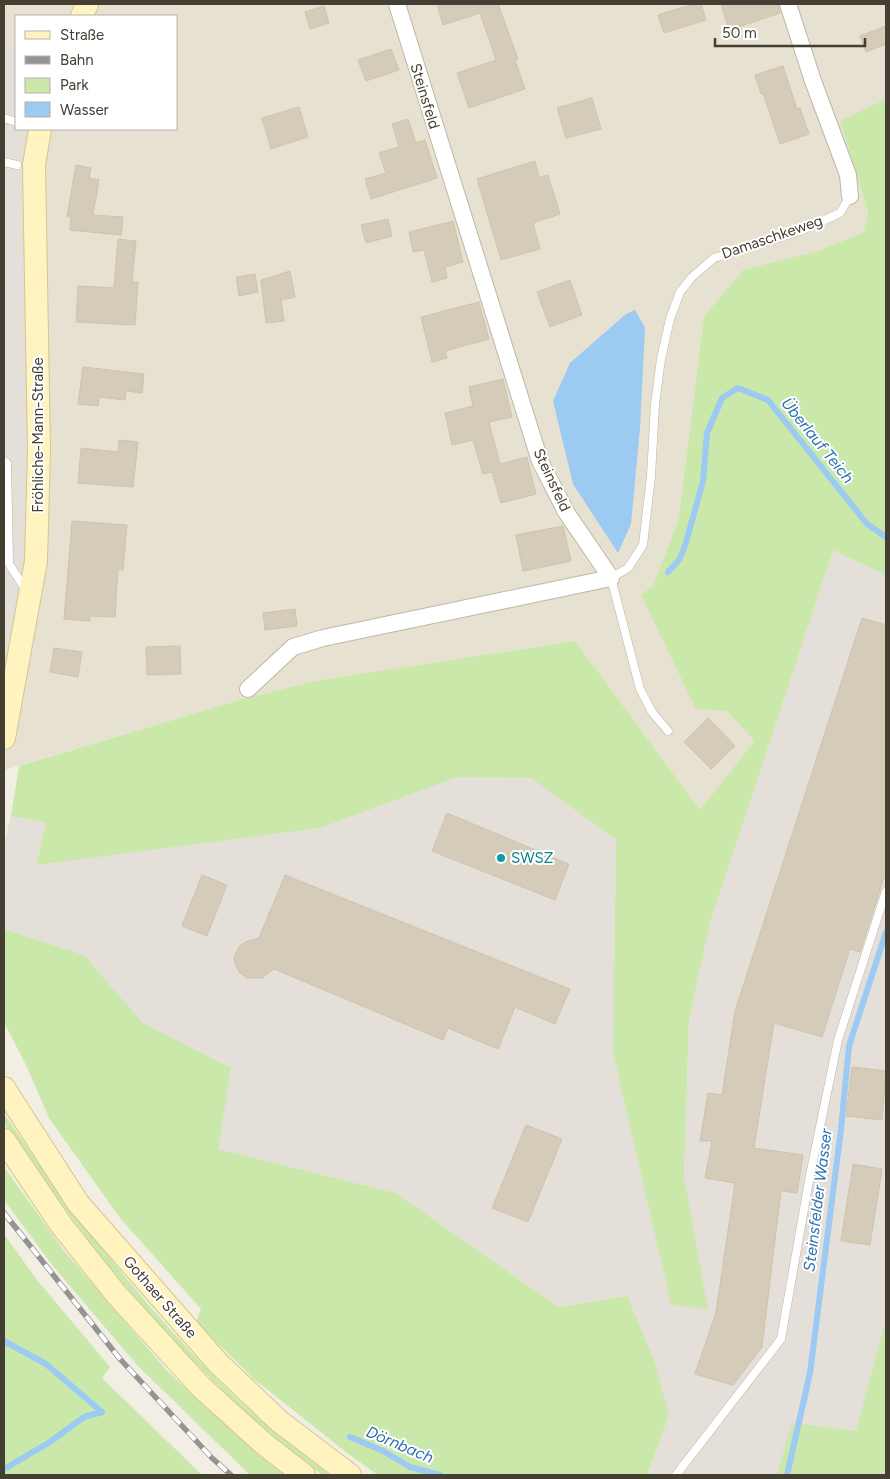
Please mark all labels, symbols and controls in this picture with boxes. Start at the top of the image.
legend [15,15,178,130]
scale bar [715,15,865,47]
text: 50 m [722,24,757,42]
text: Straße [60,26,104,44]
text: Bahn [60,51,94,69]
street label: Steinsfeld [407,61,443,131]
text: Park [60,76,89,94]
text: Wasser [60,101,109,119]
street label: Damaschkeweg [719,211,825,263]
street label: Fröhliche-Mann-Straße [29,357,47,513]
water label: Überlauf Teich [777,394,858,487]
street label: Steinsfeld [530,446,574,514]
place label: SWSZ [511,849,553,867]
marker: SWSZ [495,852,507,864]
water label: Steinsfelder Wasser [799,1127,836,1273]
street label: Gothaer Straße [119,1252,201,1342]
water label: Dörnbach [363,1422,436,1467]

